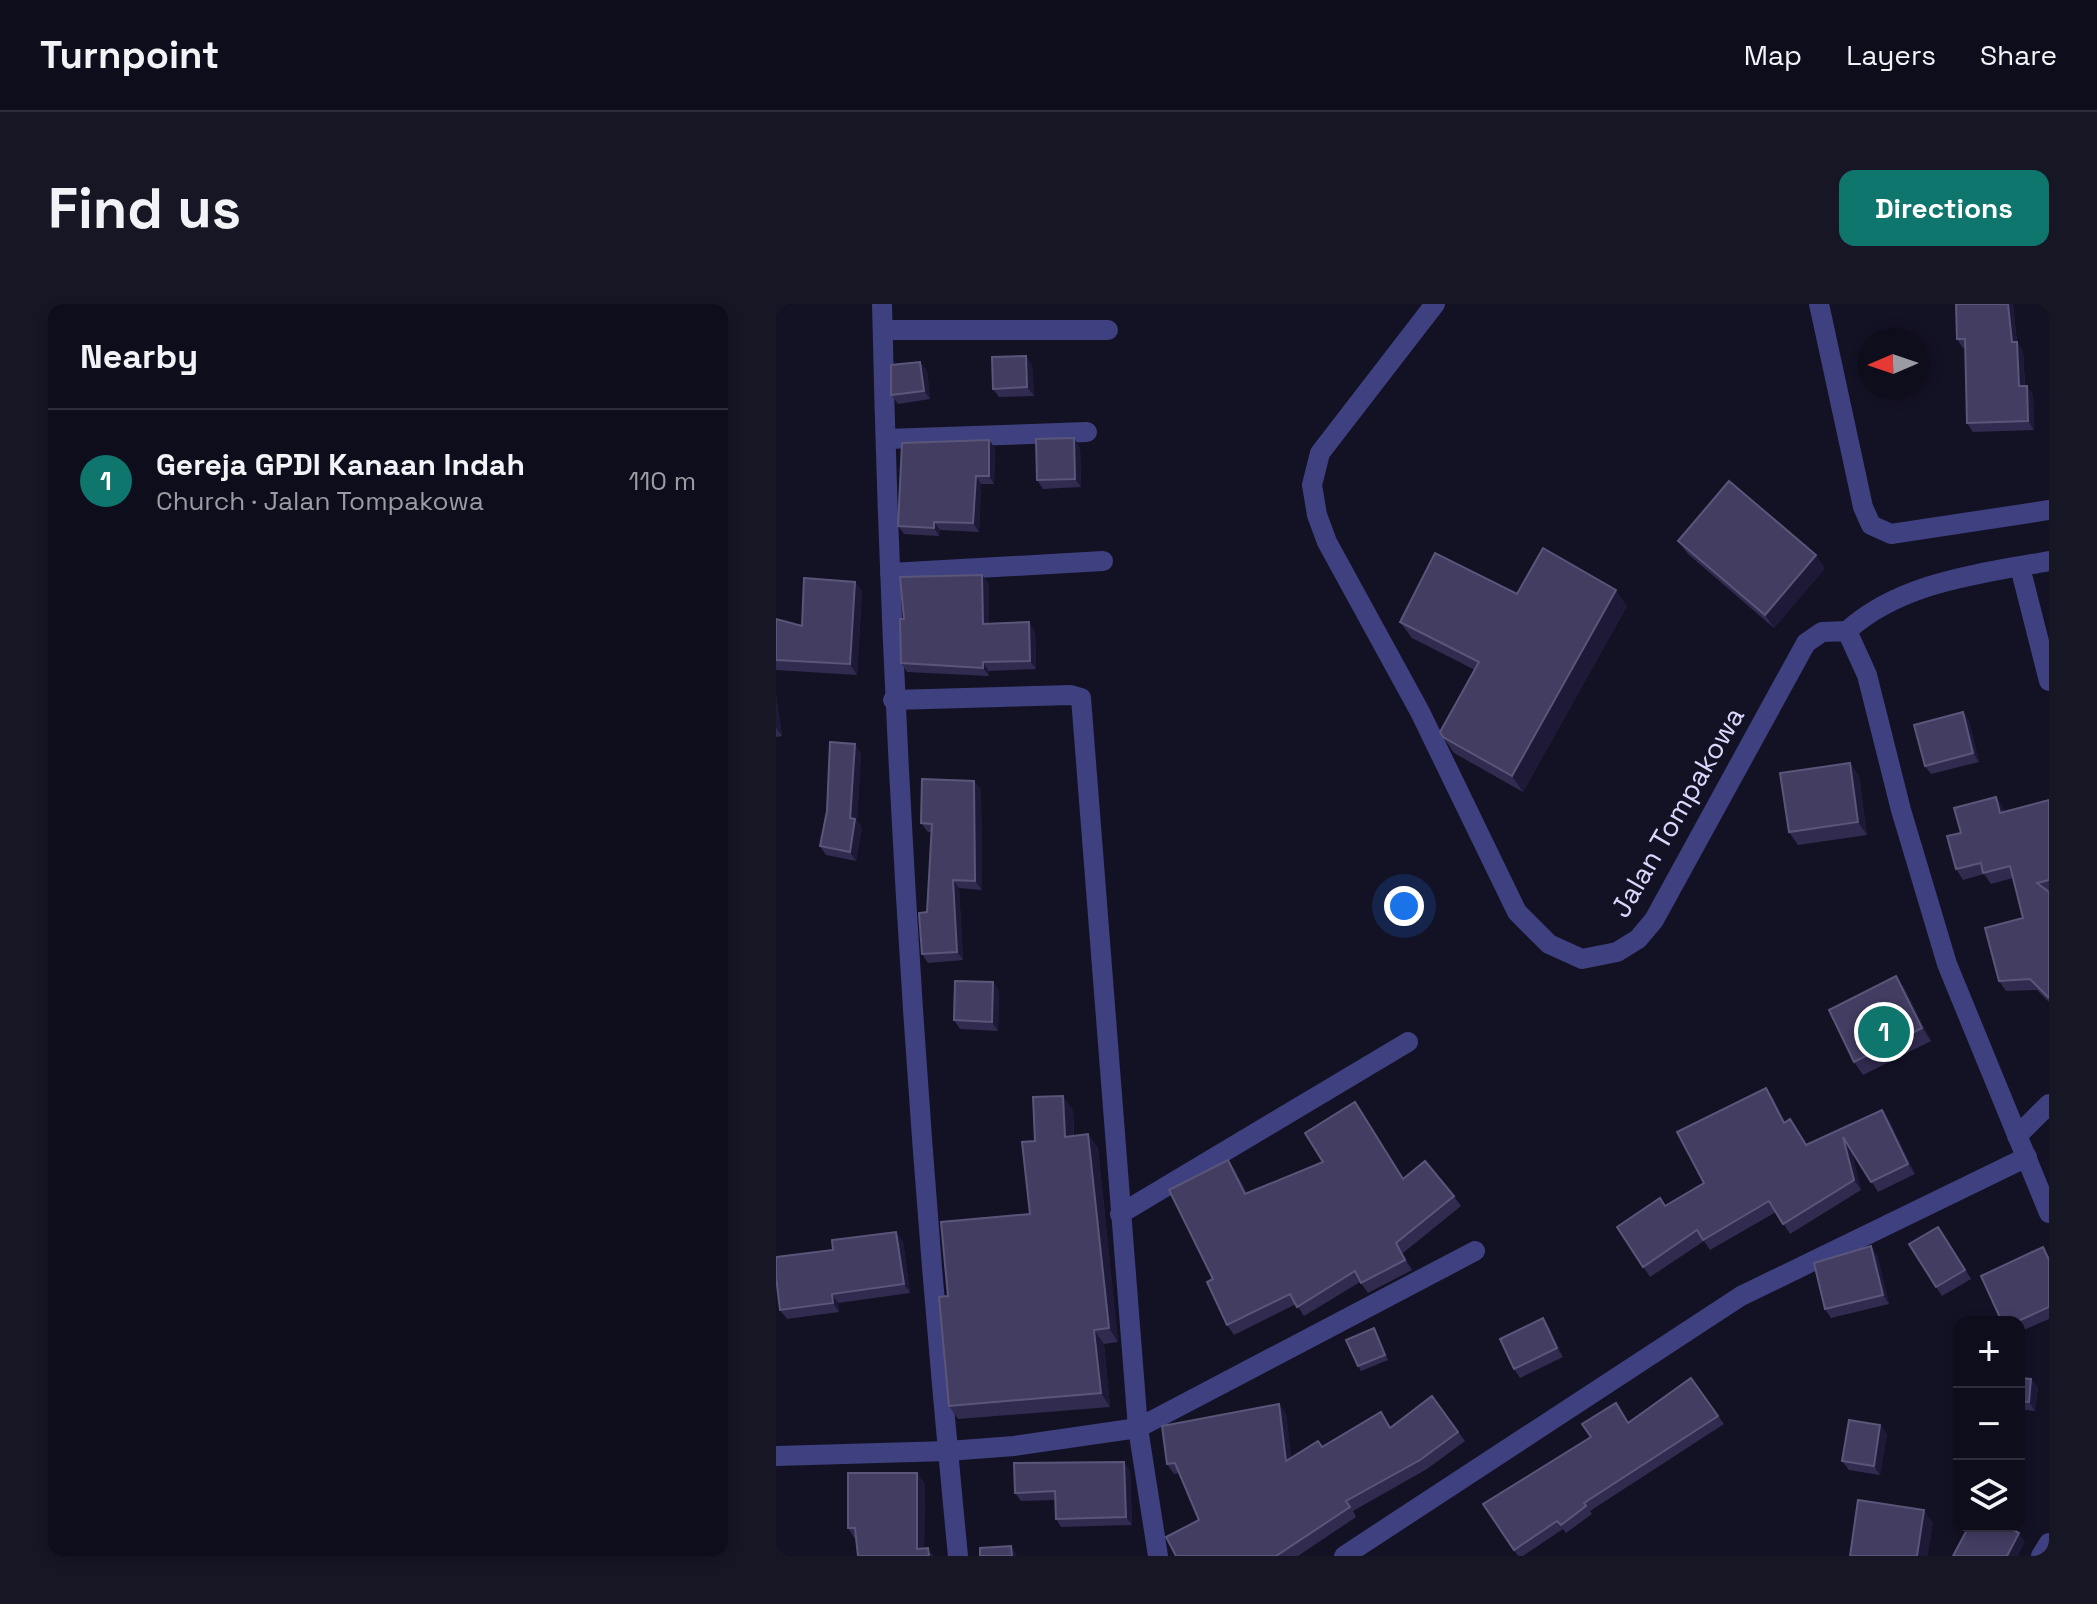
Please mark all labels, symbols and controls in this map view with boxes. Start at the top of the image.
text: Turnpoint [40,31,219,79]
text: Map [1744,37,1802,73]
text: Layers [1846,37,1936,73]
text: Share [1980,37,2057,73]
button: Directions [1839,170,2049,246]
text: Find us [48,173,241,244]
north arrow [1857,328,1929,400]
text: Nearby [80,335,198,378]
text: Gereja GPDI Kanaan Indah [156,445,525,484]
text: 1 [100,464,112,498]
text: 110 m [629,464,696,498]
text: Church · Jalan Tompakowa [156,484,484,518]
street label: Jalan Tompakowa [1602,700,1752,924]
your location [1384,886,1424,926]
pin: 1 [1858,1002,1910,1062]
map controls [1953,1316,2025,1532]
button: + [1953,1316,2025,1388]
button: − [1953,1388,2025,1460]
button: layers [1953,1460,2025,1532]

